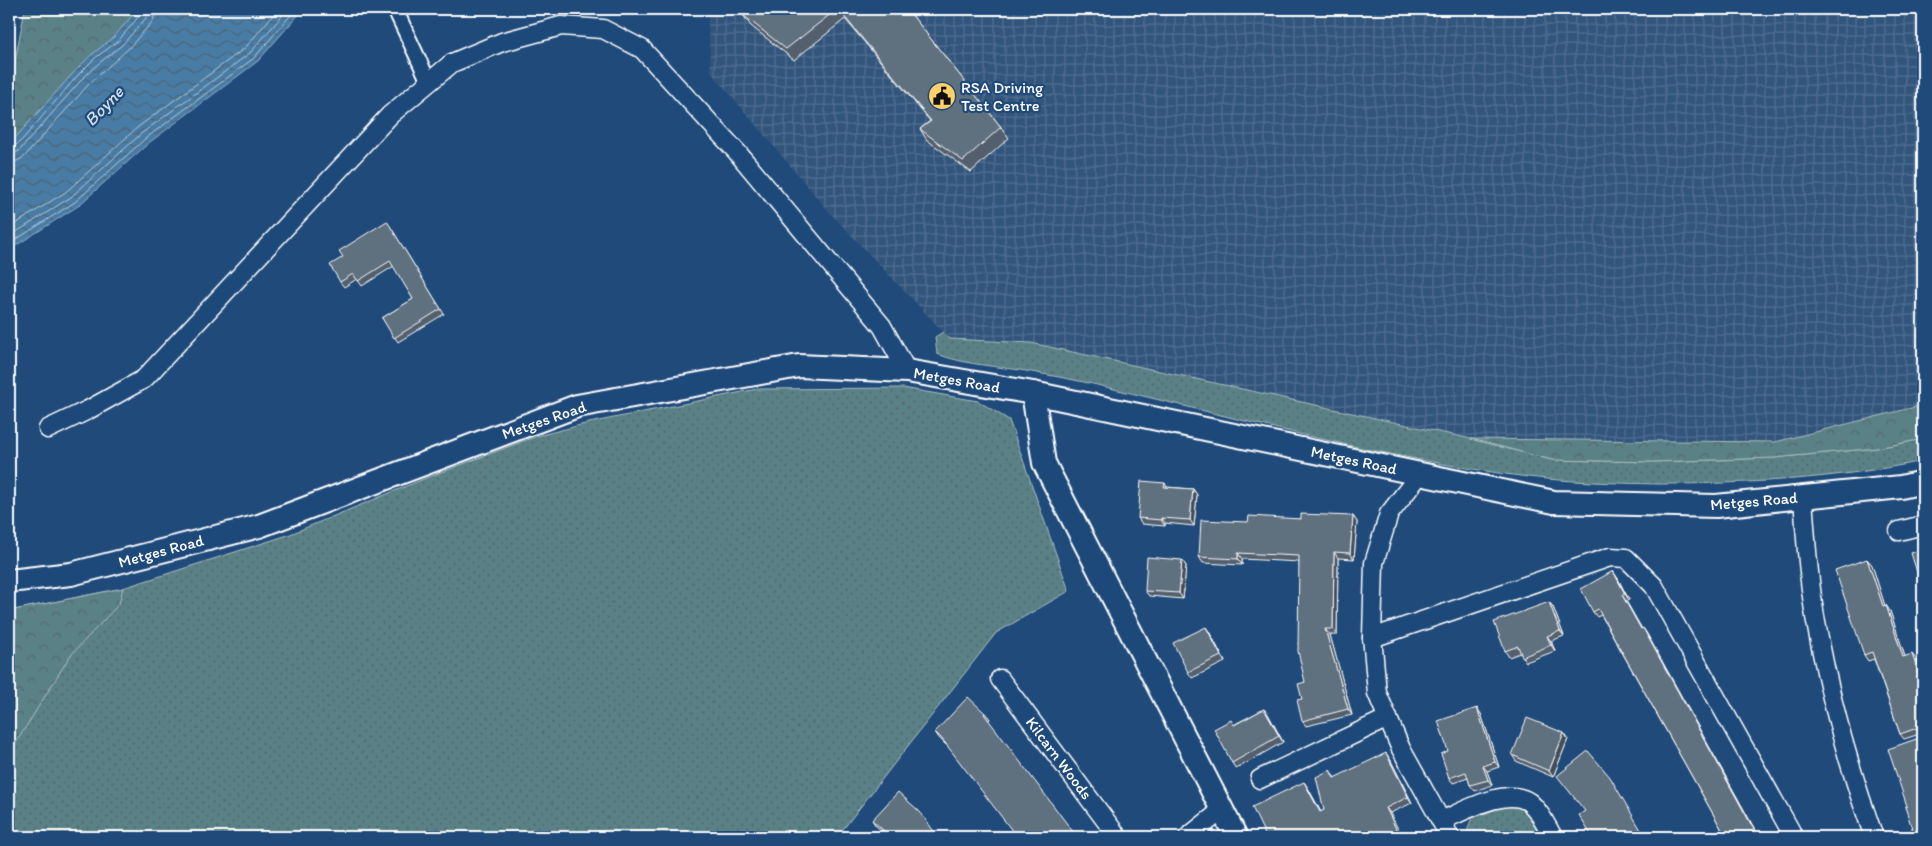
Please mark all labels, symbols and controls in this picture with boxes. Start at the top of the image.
place label: RSA Driving Test Centre [961,78,1044,115]
water label: Boyne [80,80,129,131]
public building icon: RSA Driving Test Centre [927,81,957,111]
street label: Metges Road [912,363,1002,397]
street label: Metges Road [499,397,589,443]
street label: Metges Road [1309,442,1399,478]
street label: Metges Road [1709,488,1799,514]
street label: Metges Road [116,530,206,572]
street label: Kilcarn Woods [1022,713,1096,803]

